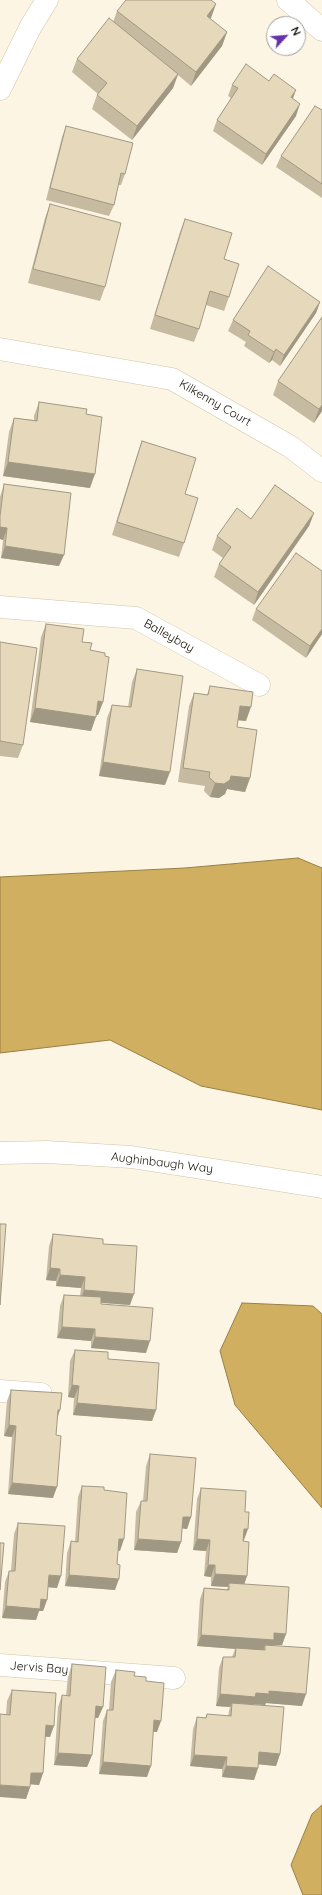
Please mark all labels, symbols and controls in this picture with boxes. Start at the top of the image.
north arrow [266,16,306,56]
text: N [288,24,304,38]
street label: Kilkenny Court [176,377,254,429]
street label: Balleybay [141,616,197,656]
street label: Aughinbaugh Way [110,1150,214,1176]
street label: Jervis Bay [9,1659,69,1677]

